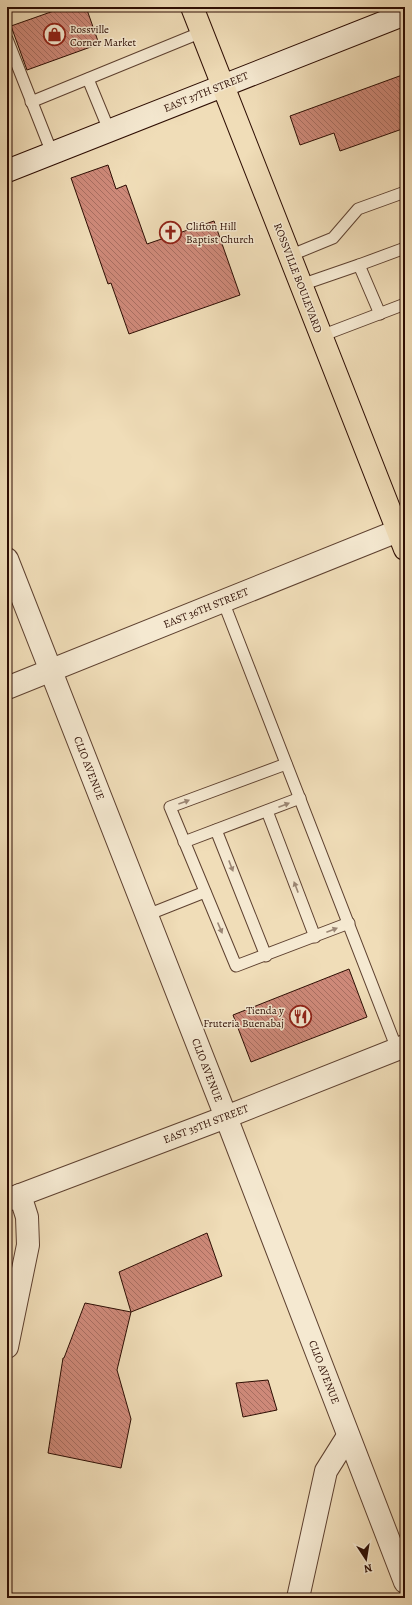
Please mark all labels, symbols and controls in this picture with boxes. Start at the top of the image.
shop icon: Rossville Corner Market [42,22,68,48]
place label: Rossville Corner Market [70,22,136,50]
street label: EAST 37TH STREET [161,68,251,116]
church icon: Clifton Hill Baptist Church [158,219,184,245]
place label: Clifton Hill Baptist Church [186,219,254,247]
street label: ROSSVILLE BOULEVARD [270,221,326,335]
street label: EAST 36TH STREET [161,584,251,632]
street label: CLIO AVENUE [70,734,108,802]
one-way arrow [178,798,190,804]
one-way arrow [278,801,290,807]
one-way arrow [228,861,234,873]
one-way arrow [293,881,299,893]
one-way arrow [217,922,223,933]
one-way arrow [327,927,339,933]
place label: Tienda y Fruteria Buenabaj [203,1003,284,1031]
restaurant icon: Tienda y Fruteria Buenabaj [287,1003,313,1029]
street label: CLIO AVENUE [188,1036,226,1104]
street label: EAST 35TH STREET [161,1101,251,1147]
street label: CLIO AVENUE [305,1338,343,1406]
north arrow [346,1539,386,1579]
text: N [362,1560,373,1576]

